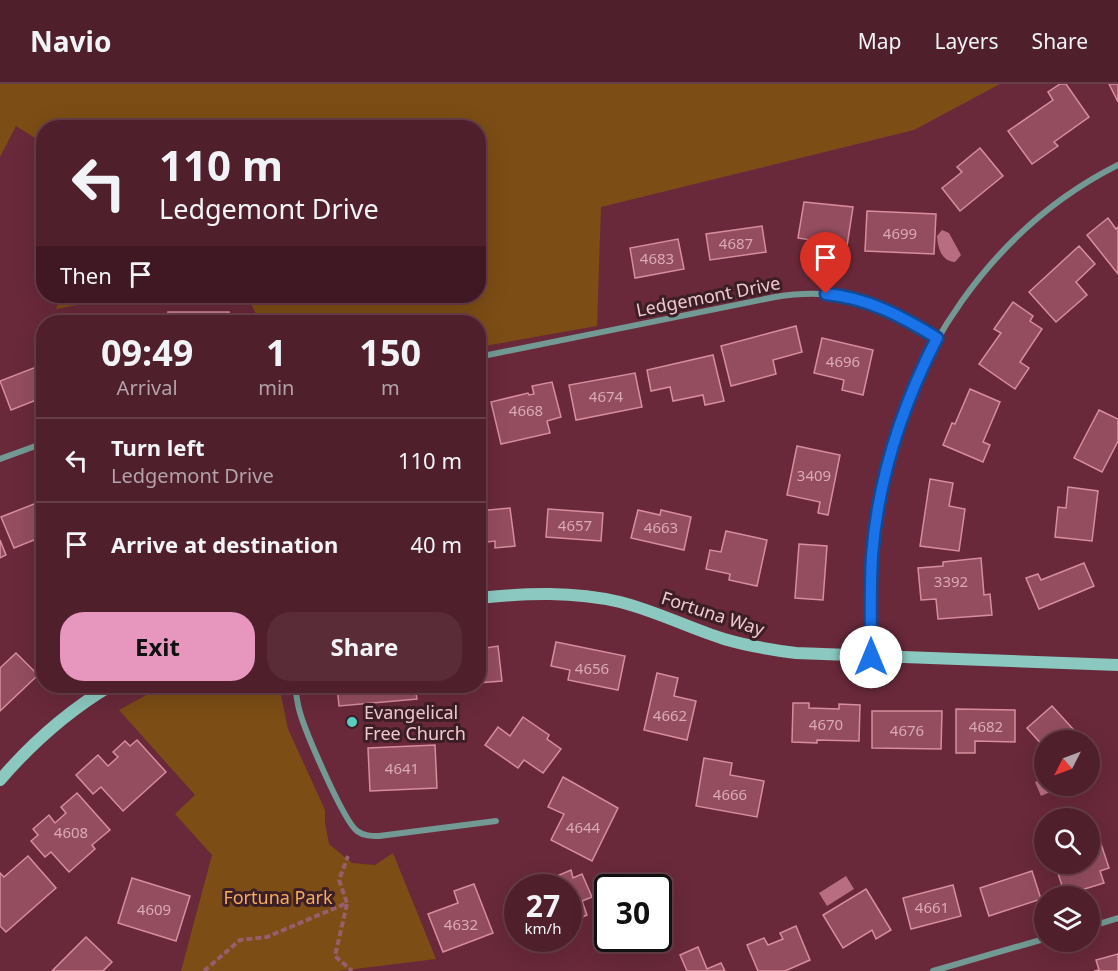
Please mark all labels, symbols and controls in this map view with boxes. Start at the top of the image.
text: Navio [30,22,111,60]
text: Map [858,27,902,55]
text: Layers [935,27,999,55]
text: Share [1032,27,1088,55]
text: 110 m [159,136,283,193]
icon: left [60,144,138,222]
text: Ledgemont Drive [159,190,379,227]
house number: 4699 [883,223,917,243]
pin [800,232,851,294]
house number: 4687 [719,233,753,253]
icon: arrive [809,241,842,274]
house number: 4683 [640,248,674,268]
icon: arrive [124,258,157,291]
text: Then [60,260,112,290]
street label: Ledgemont Drive [634,270,782,322]
text: 09:49 [101,328,193,377]
text: 1 [266,328,287,377]
text: 150 [359,328,421,377]
house number: 4696 [826,351,860,371]
text: Arrival [117,374,178,401]
text: min [258,374,294,401]
text: m [381,374,400,401]
house number: 4674 [589,386,624,406]
house number: 4668 [509,400,543,420]
text: Turn left [111,432,205,462]
icon: left [60,444,93,477]
text: 110 m [398,445,462,475]
text: Ledgemont Drive [111,462,274,489]
house number: 3409 [797,465,831,485]
house number: 4657 [558,515,592,535]
house number: 4663 [644,517,678,537]
icon: arrive [60,528,93,561]
text: Arrive at destination [111,529,338,559]
text: 40 m [411,529,462,559]
house number: 3392 [934,571,968,591]
street label: Fortuna Way [658,585,768,641]
button: Exit [60,612,255,681]
button: Share [267,612,462,681]
position arrow [839,625,903,689]
house number: 4656 [575,658,609,678]
place label: Evangelical Free Church [364,700,466,745]
house number: 4662 [653,705,687,725]
house number: 4670 [809,714,843,734]
marker: Evangelical Free Church [345,715,359,729]
house number: 4682 [969,716,1003,736]
house number: 4676 [890,720,924,740]
north arrow [1034,730,1100,796]
map controls [1034,730,1100,952]
house number: 4641 [385,758,419,778]
house number: 4666 [713,784,747,804]
button: search [1034,808,1100,874]
house number: 4644 [566,817,601,837]
house number: 4608 [54,822,88,842]
speed limit sign: 30 [594,874,672,952]
park label: Fortuna Park [223,885,333,909]
text: 27 [526,885,560,926]
button: layers [1034,886,1100,952]
house number: 4661 [915,897,949,917]
house number: 4609 [137,899,171,919]
house number: 4632 [444,914,478,934]
text: km/h [525,918,561,938]

